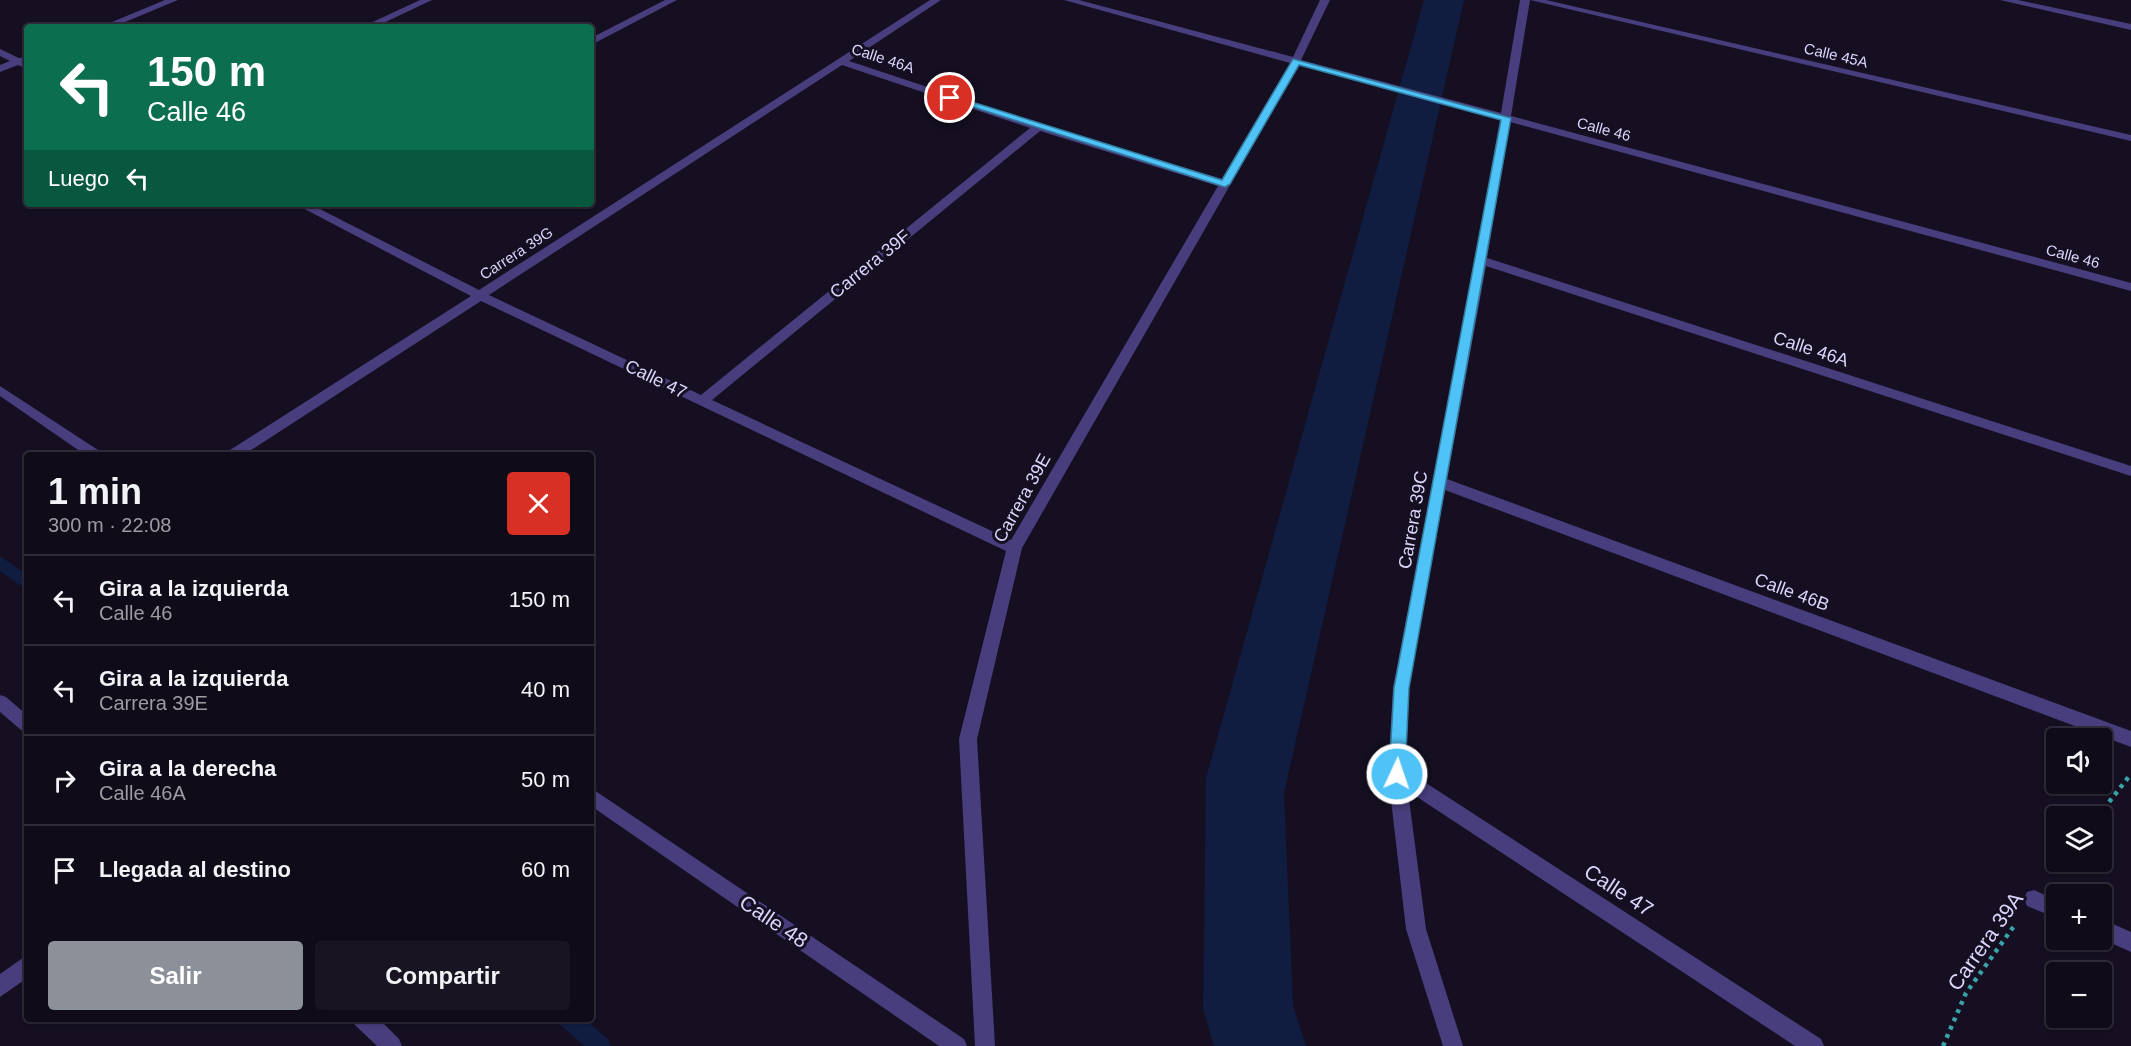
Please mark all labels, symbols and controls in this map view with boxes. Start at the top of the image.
street label: Calle 45A [1802,39,1870,71]
street label: Calle 46A [849,40,917,76]
icon: left [48,48,126,126]
text: 150 m [147,48,266,95]
pin [924,72,975,123]
icon: arrive [933,81,966,114]
text: Calle 46 [147,97,246,127]
street label: Calle 46 [1575,114,1633,144]
icon: left [121,162,154,195]
text: Luego [48,166,109,191]
street label: Carrera 39G [476,223,556,283]
street label: Carrera 39F [826,226,914,302]
street label: Calle 46 [2044,241,2102,271]
street label: Calle 46A [1771,327,1851,371]
street label: Calle 47 [622,356,690,402]
street label: Carrera 39E [989,450,1055,546]
street label: Carrera 39C [1395,469,1431,571]
text: 1 min [48,471,142,512]
button: close [507,472,570,535]
text: 300 m · 22:08 [48,514,171,536]
street label: Calle 46B [1752,569,1832,615]
text: Gira a la izquierda [99,576,289,601]
icon: left [48,584,81,617]
text: 150 m [509,587,570,612]
text: Calle 46 [99,602,172,624]
text: Gira a la izquierda [99,666,289,691]
icon: left [48,674,81,707]
text: 40 m [521,677,570,702]
text: Carrera 39E [99,692,208,714]
map controls [2046,728,2112,1028]
button: sound [2046,728,2112,794]
position arrow [1365,742,1429,806]
text: Gira a la derecha [99,756,276,781]
icon: right [48,764,81,797]
text: 50 m [521,767,570,792]
text: Calle 46A [99,782,186,804]
button: layers [2046,806,2112,872]
icon: arrive [48,854,81,887]
text: Llegada al destino [99,857,291,882]
text: 60 m [521,857,570,882]
street label: Calle 47 [1580,859,1658,921]
button: + [2046,884,2112,950]
street label: Carrera 39A [1943,888,2027,994]
street label: Calle 48 [736,890,812,952]
button: Salir [48,941,303,1010]
button: Compartir [315,941,570,1010]
button: − [2046,962,2112,1028]

